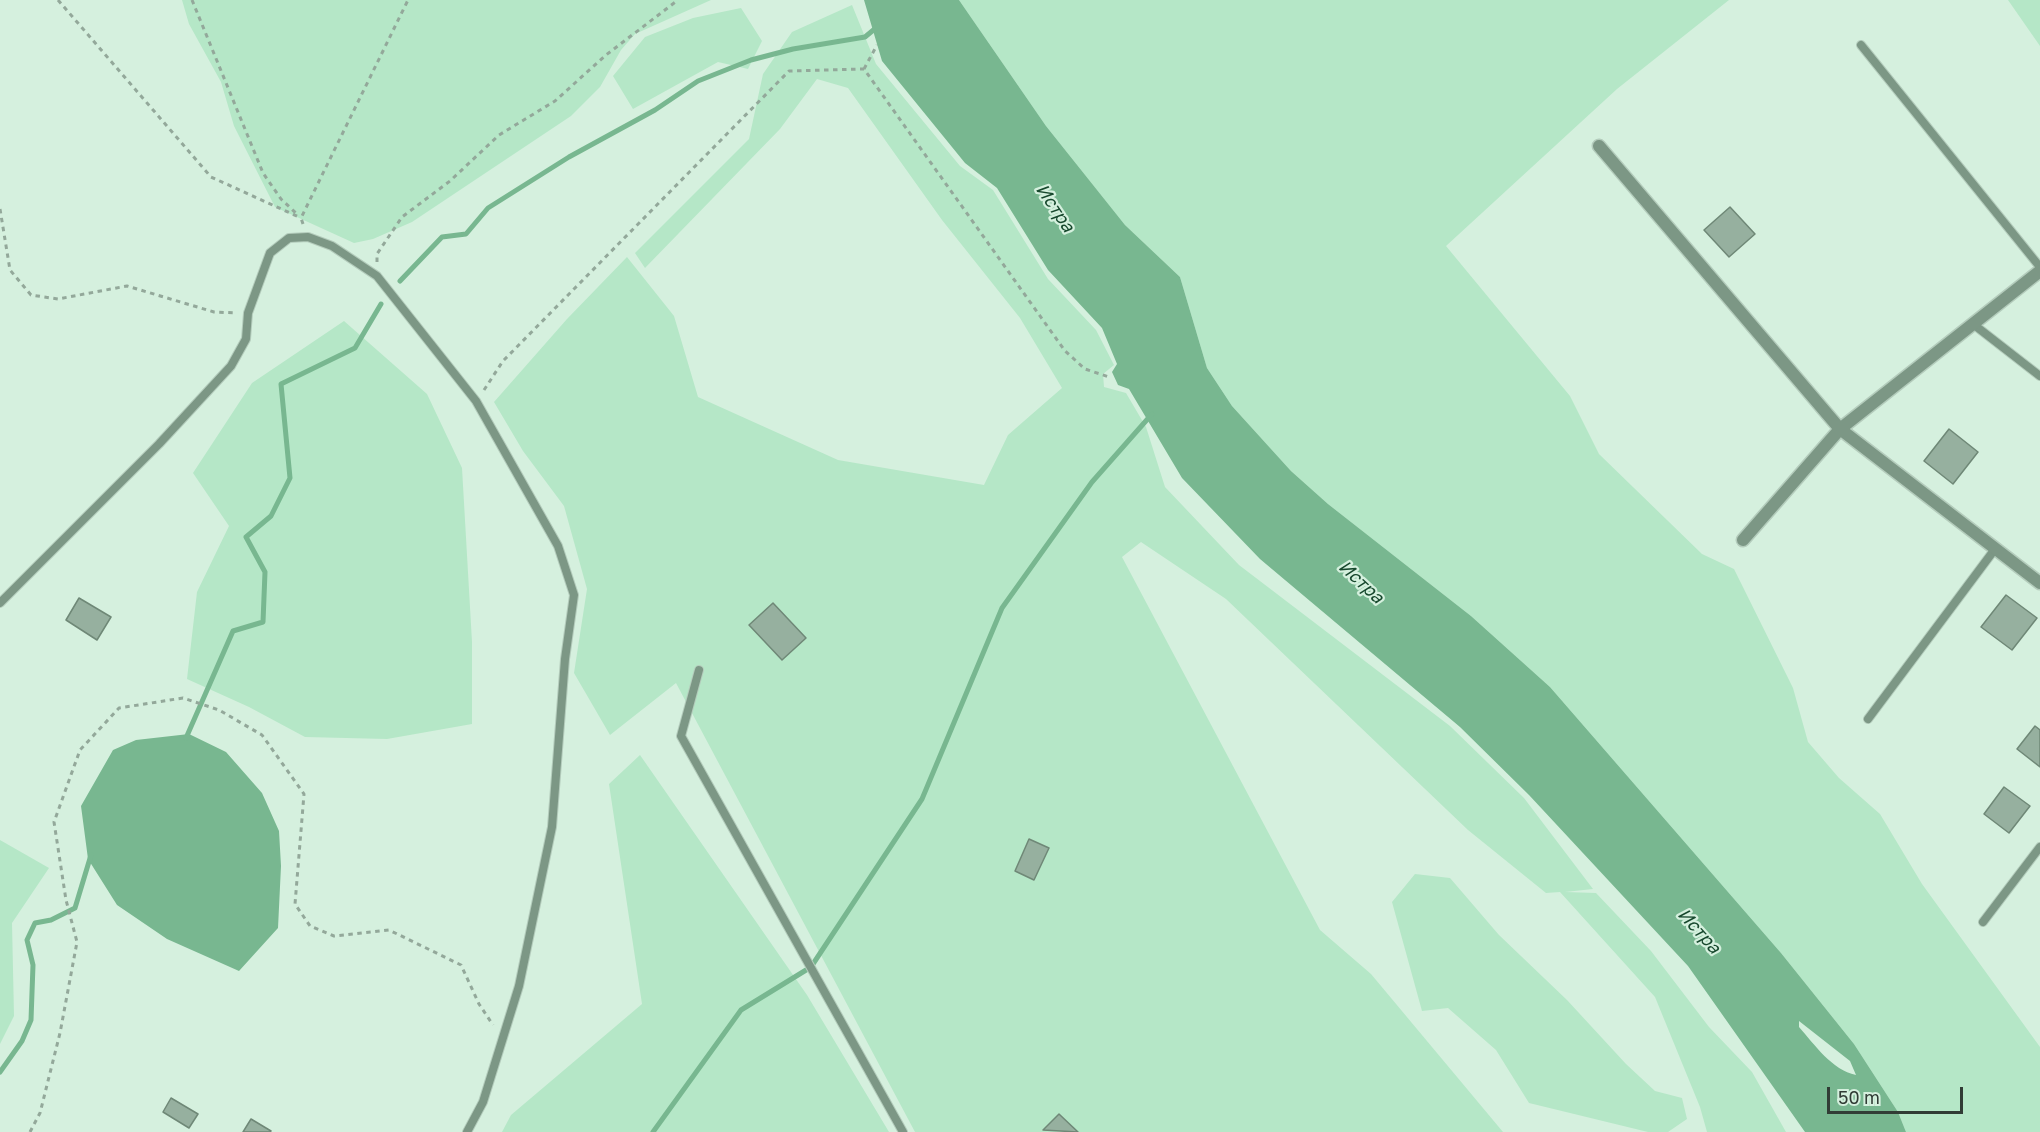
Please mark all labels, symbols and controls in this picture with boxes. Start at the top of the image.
water label: Истра [1031,180,1079,236]
water label: Истра [1334,556,1388,608]
water label: Истра [1673,904,1725,958]
scale bar [1830,1075,1966,1113]
text: 50 m [1838,1086,1880,1108]

